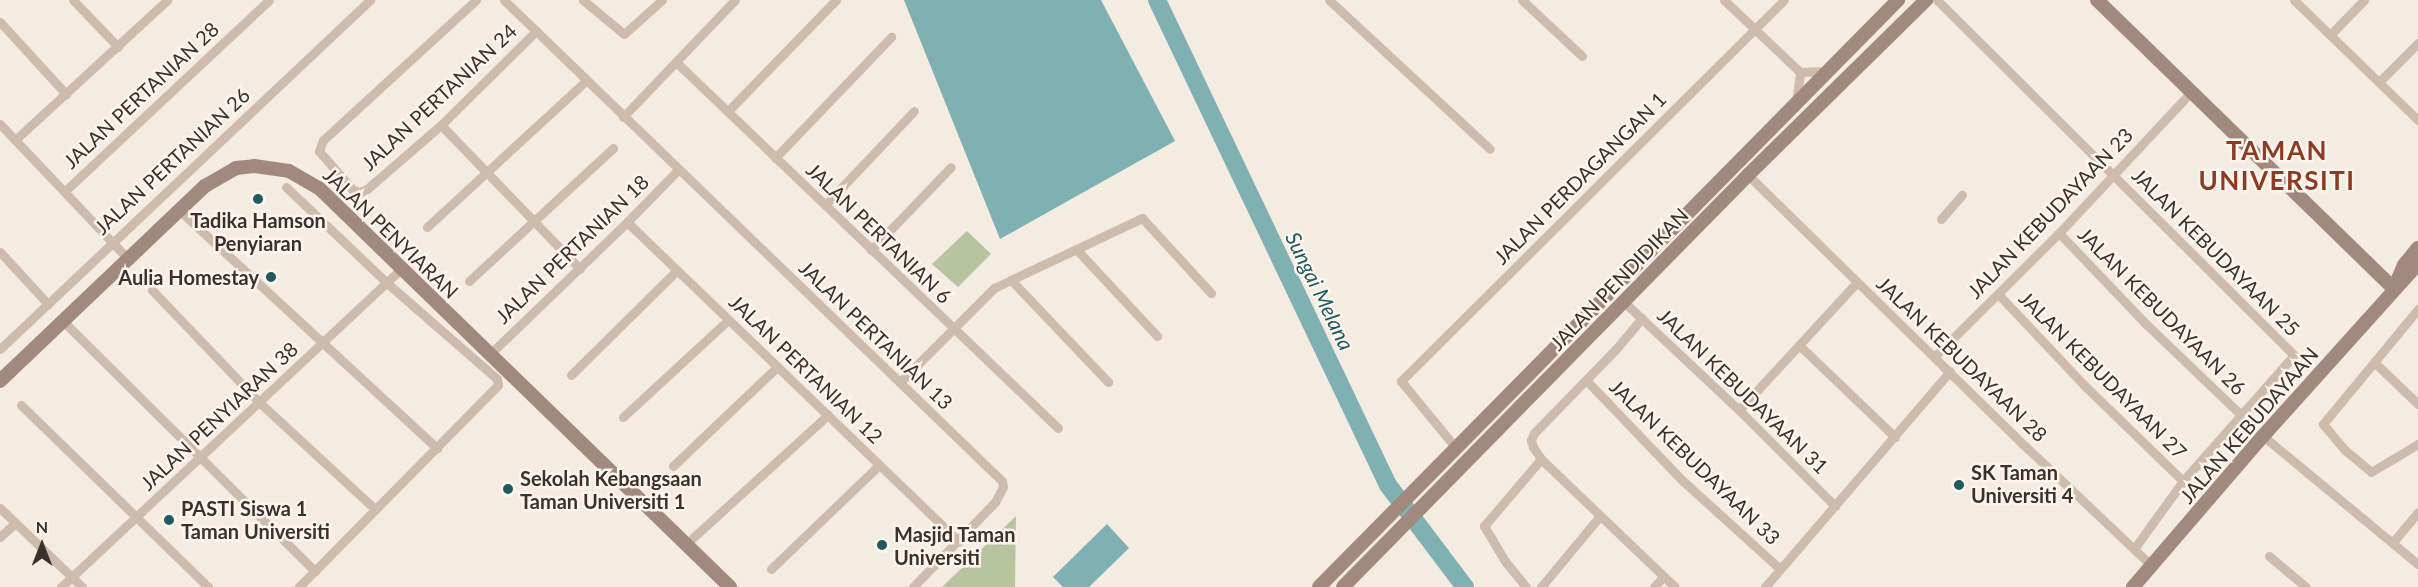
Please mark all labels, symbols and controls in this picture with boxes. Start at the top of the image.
street label: JALAN PERTANIAN 28 [58,17,224,173]
street label: JALAN PERTANIAN 24 [356,19,522,175]
street label: JALAN PERTANIAN 26 [89,83,255,239]
street label: JALAN PERDAGANGAN 1 [1489,87,1671,269]
street label: JALAN KEBUDAYAAN 23 [1962,123,2138,303]
district label: TAMAN UNIVERSITI [2198,135,2356,196]
street label: JALAN PERTANIAN 6 [802,158,956,308]
street label: JALAN PENYIARAN [319,163,463,303]
street label: JALAN KEBUDAYAAN 25 [2127,163,2305,341]
street label: JALAN PERTANIAN 18 [490,170,654,328]
marker: Tadika Hamson Penyiaran [251,192,265,206]
street label: JALAN PENDIDIKAN [1545,203,1693,355]
place label: Tadika Hamson Penyiaran [190,208,326,255]
street label: JALAN KEBUDAYAAN 26 [2073,222,2251,400]
water label: Sungai Melana [1281,228,1359,354]
street label: JALAN PERTANIAN 13 [794,256,958,414]
place label: Aulia Homestay [118,265,259,289]
marker: Aulia Homestay [264,270,278,284]
street label: JALAN KEBUDAYAAN 28 [1872,271,2052,447]
street label: JALAN KEBUDAYAAN 27 [2014,286,2192,464]
street label: JALAN PERTANIAN 12 [724,290,888,448]
street label: JALAN KEBUDAYAAN 31 [1653,303,1833,479]
street label: JALAN PENYIARAN 38 [135,337,303,495]
street label: JALAN KEBUDAYAAN [2175,342,2323,508]
street label: JALAN KEBUDAYAAN 33 [1605,374,1785,550]
place label: SK Taman Universiti 4 [1971,461,2073,508]
place label: Sekolah Kebangsaan Taman Universiti 1 [520,466,702,513]
marker: SK Taman Universiti 4 [1952,478,1966,492]
marker: Sekolah Kebangsaan Taman Universiti 1 [501,482,515,496]
place label: PASTI Siswa 1 Taman Universiti [181,496,330,543]
marker: PASTI Siswa 1 Taman Universiti [162,513,176,527]
north arrow [12,515,72,575]
text: N [36,517,48,536]
place label: Masjid Taman Universiti [894,522,1016,569]
marker: Masjid Taman Universiti [875,538,889,552]

